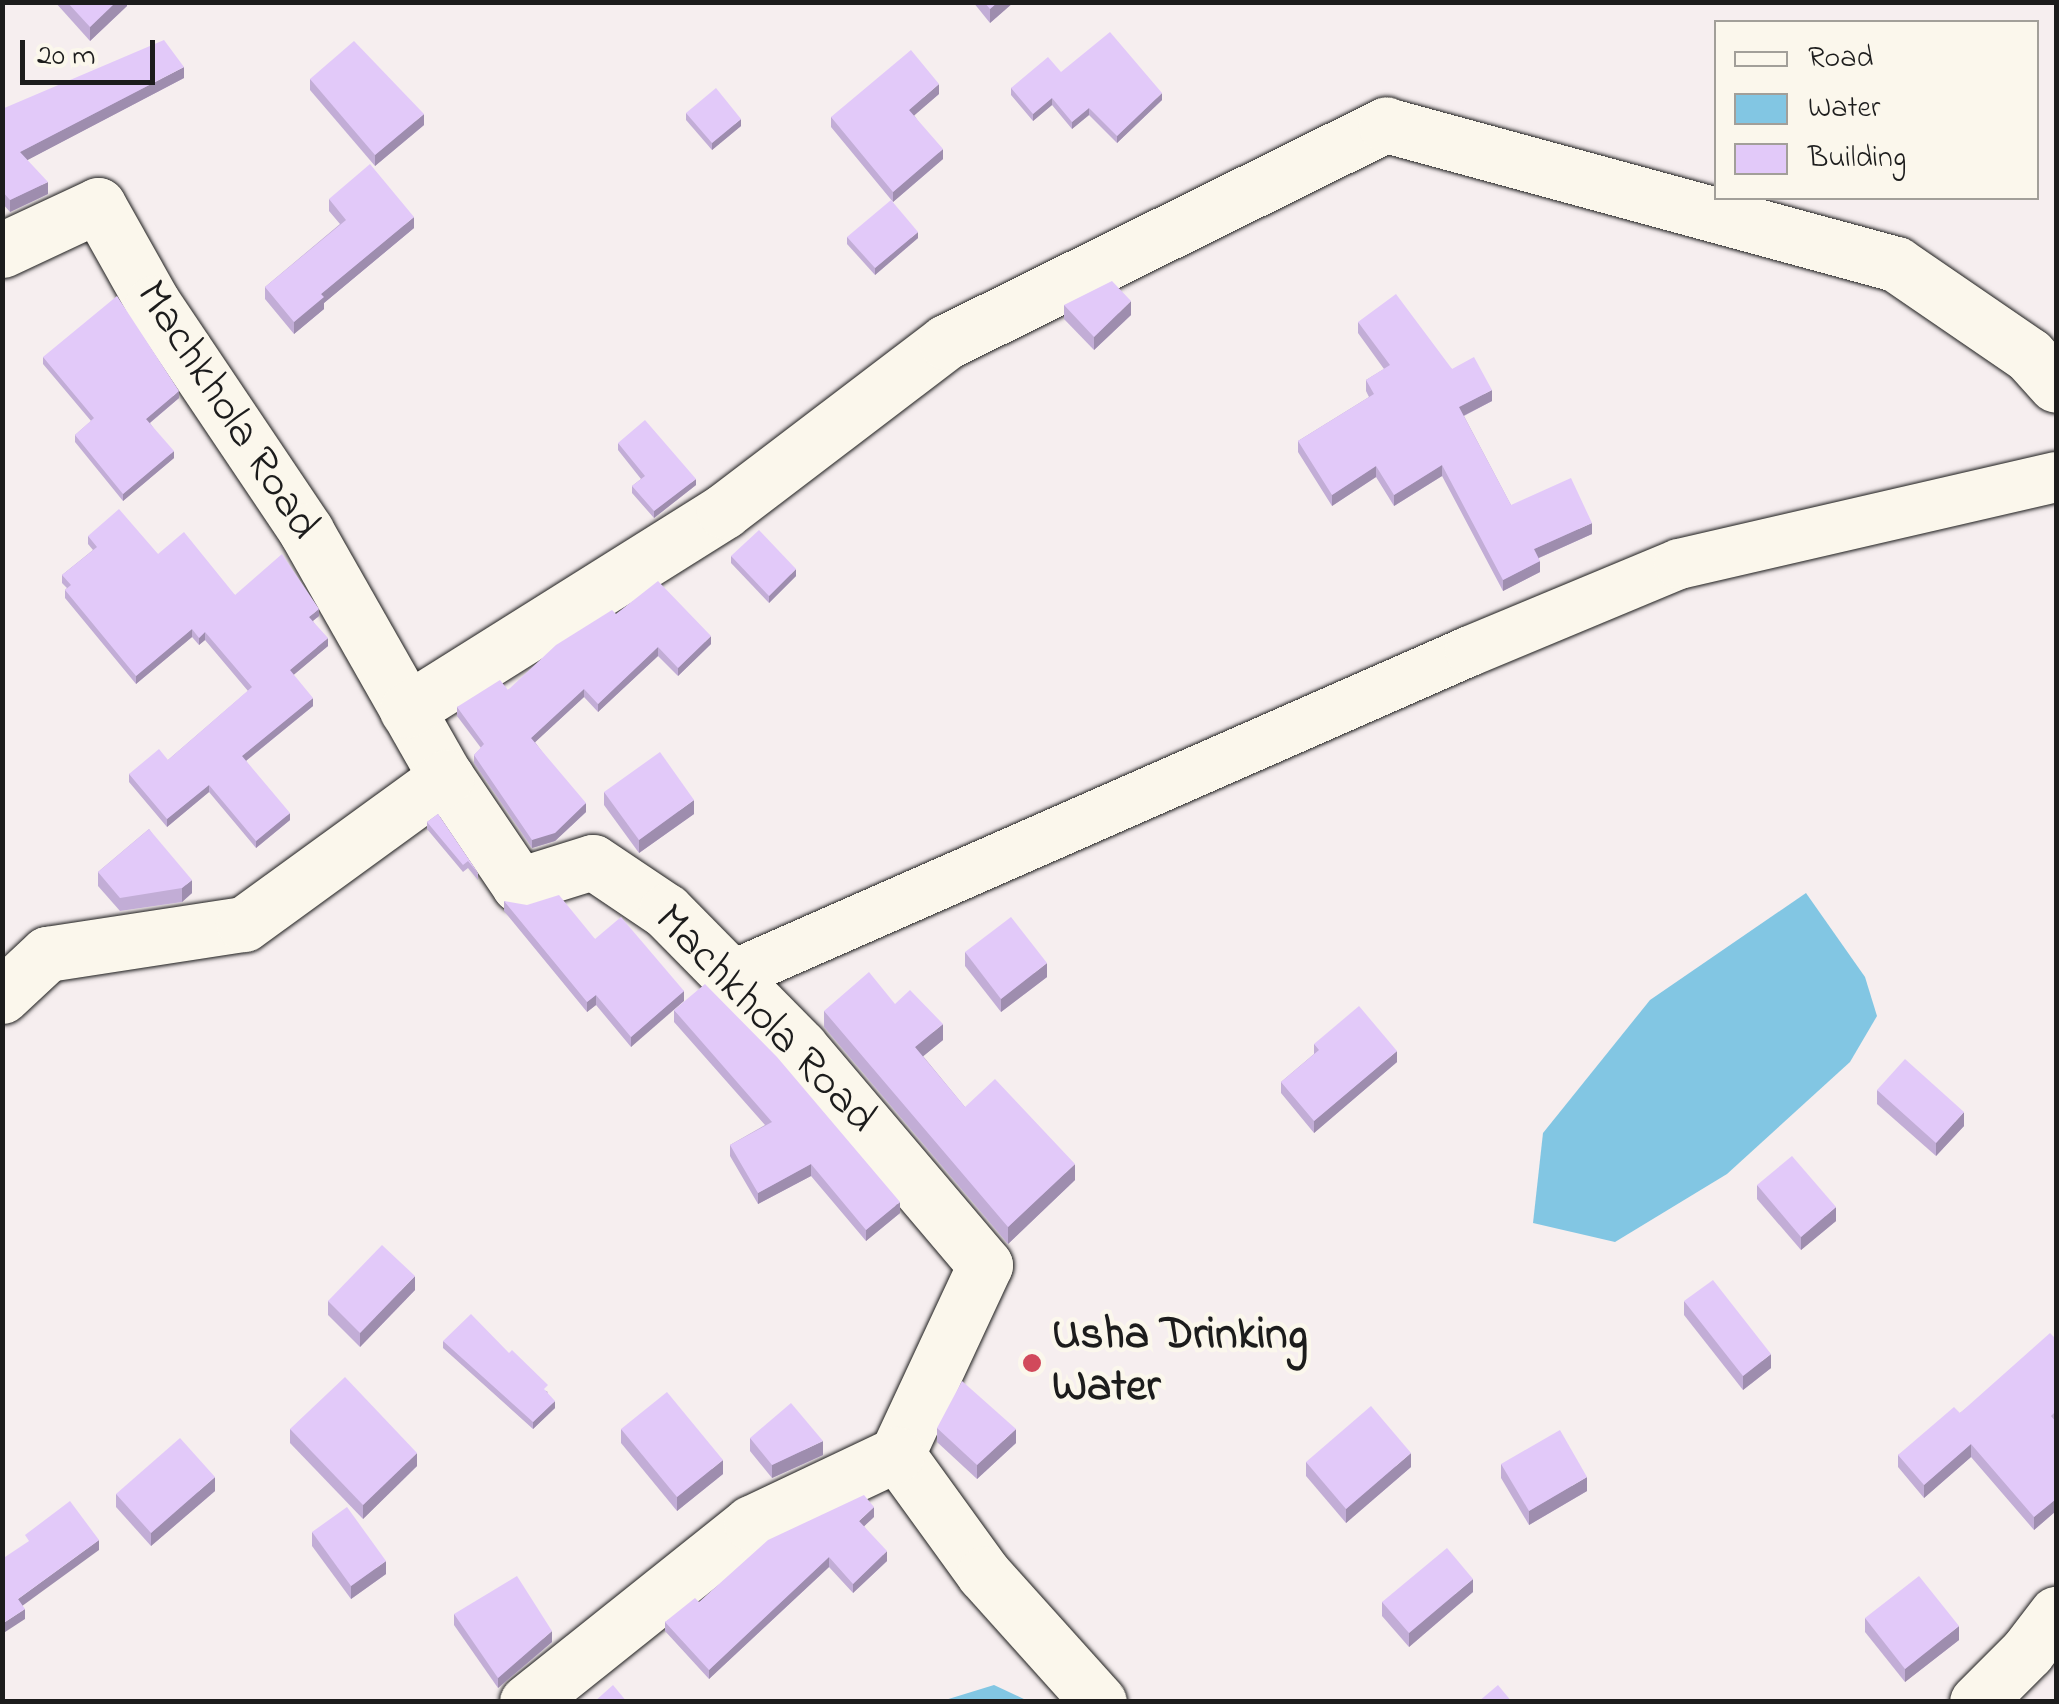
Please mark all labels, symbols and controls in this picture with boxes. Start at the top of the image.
scale bar [25,20,160,82]
legend [1714,20,2039,200]
text: 20 m [37,35,96,79]
text: Road [1808,37,1873,81]
text: Water [1808,87,1880,131]
text: Building [1808,137,1906,181]
street label: Machkhola Road [122,272,330,550]
street label: Machkhola Road [641,894,887,1146]
place label: Usha Drinking Water [1052,1310,1308,1416]
marker: Usha Drinking Water [1021,1352,1043,1374]

